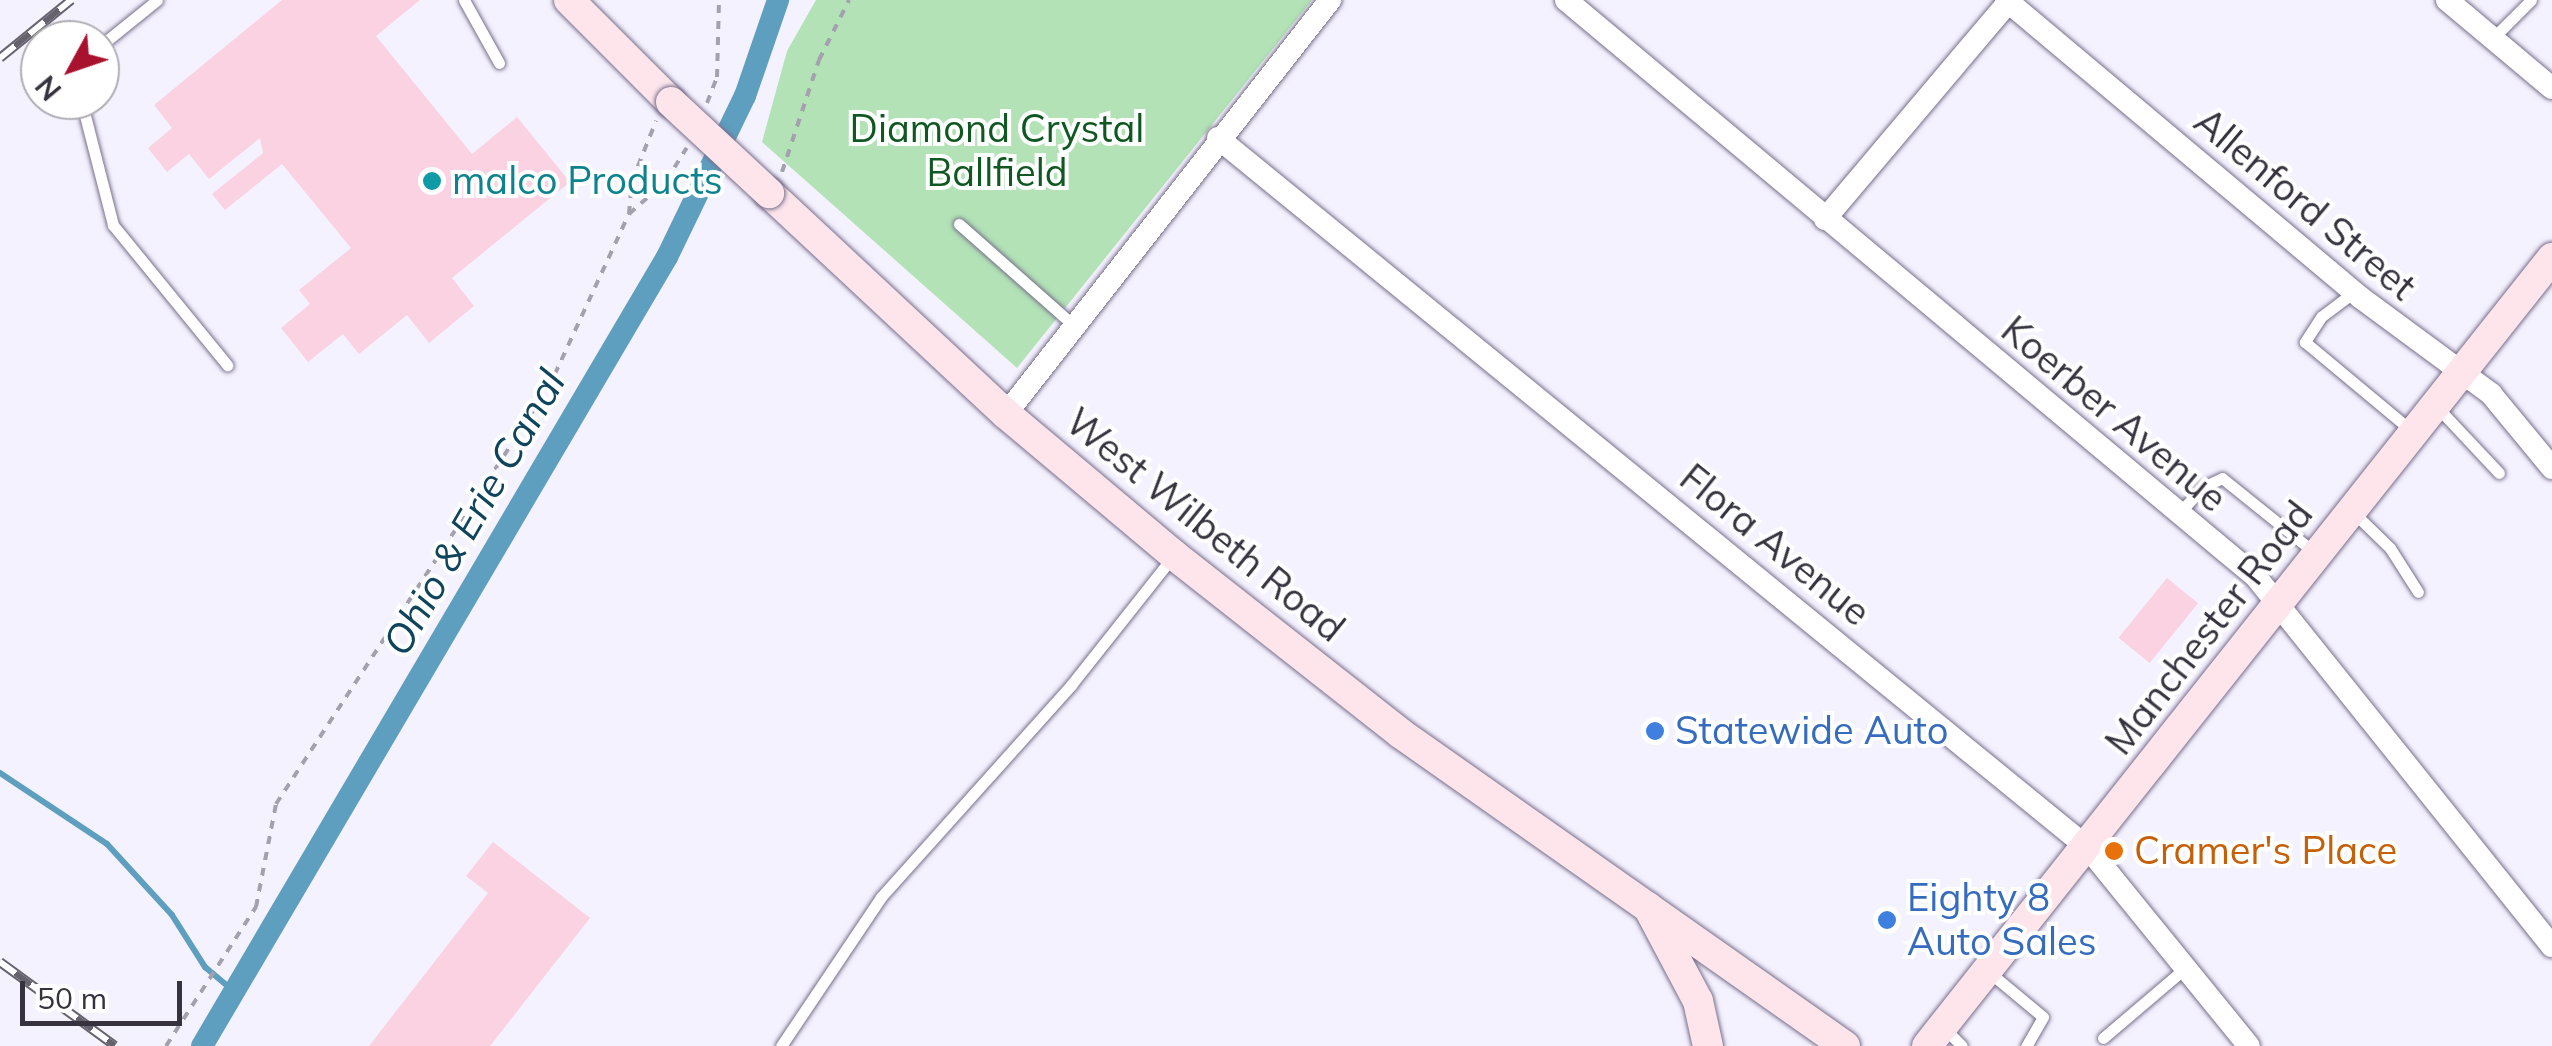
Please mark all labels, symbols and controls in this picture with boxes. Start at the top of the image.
north arrow [20,20,120,120]
text: N [28,69,68,108]
street label: Allenford Street [2185,98,2425,310]
park label: Diamond Crystal Ballfield [850,106,1144,195]
place label: malco Products [452,158,723,204]
marker: malco Products [421,170,443,192]
street label: Koerber Avenue [1992,307,2236,521]
water label: Ohio & Erie Canal [372,361,574,663]
street label: West Wilbeth Road [1057,399,1353,651]
street label: Flora Avenue [1671,455,1879,635]
street label: Manchester Road [2096,492,2322,764]
place label: Statewide Auto [1675,708,1948,754]
marker: Statewide Auto [1644,720,1666,742]
place label: Cramer's Place [2134,828,2397,874]
marker: Cramer's Place [2103,840,2125,862]
place label: Eighty 8 Auto Sales [1907,875,2097,964]
marker: Eighty 8 Auto Sales [1876,909,1898,931]
scale bar [25,961,188,1023]
text: 50 m [37,979,107,1017]

